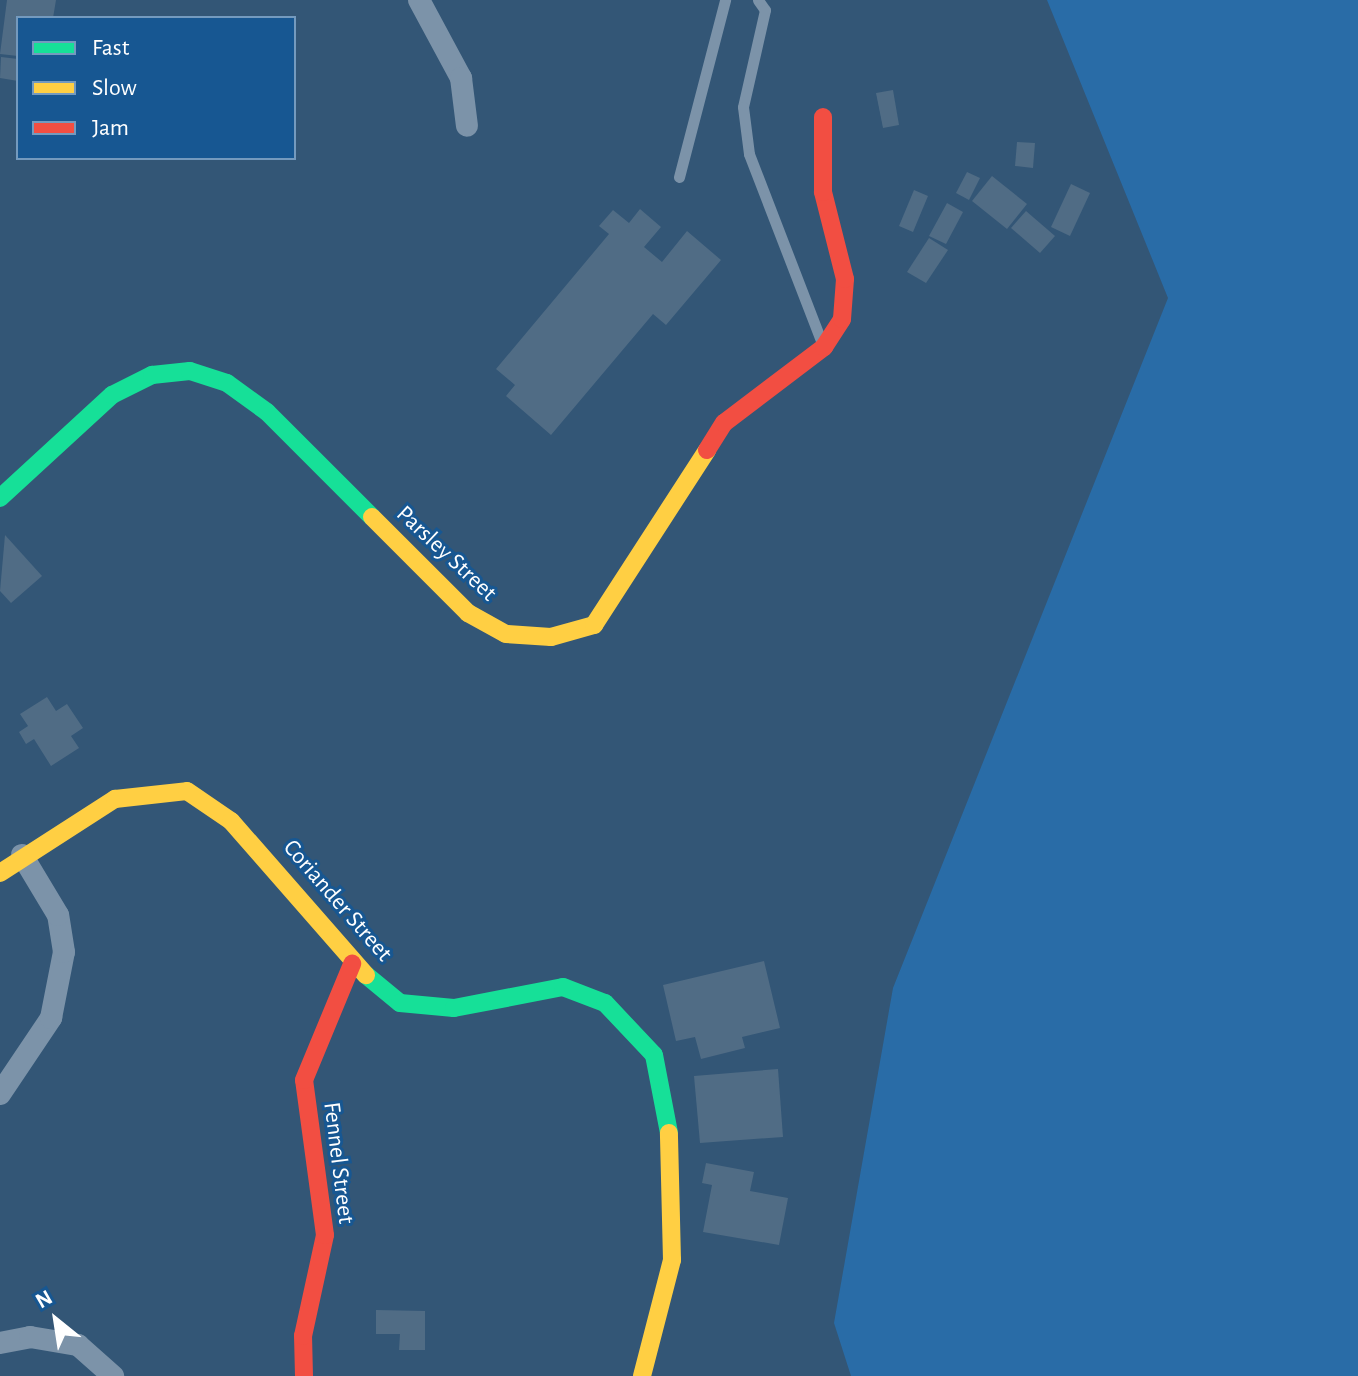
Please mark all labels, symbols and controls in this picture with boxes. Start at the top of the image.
legend [16,16,296,160]
text: Fast [92,36,129,60]
text: Slow [92,76,137,100]
text: Jam [92,116,129,140]
street label: Parsley Street [390,500,502,608]
street label: Coriander Street [276,834,398,968]
street label: Fennel Street [316,1100,360,1226]
north arrow [16,1280,96,1360]
text: N [32,1286,56,1313]

